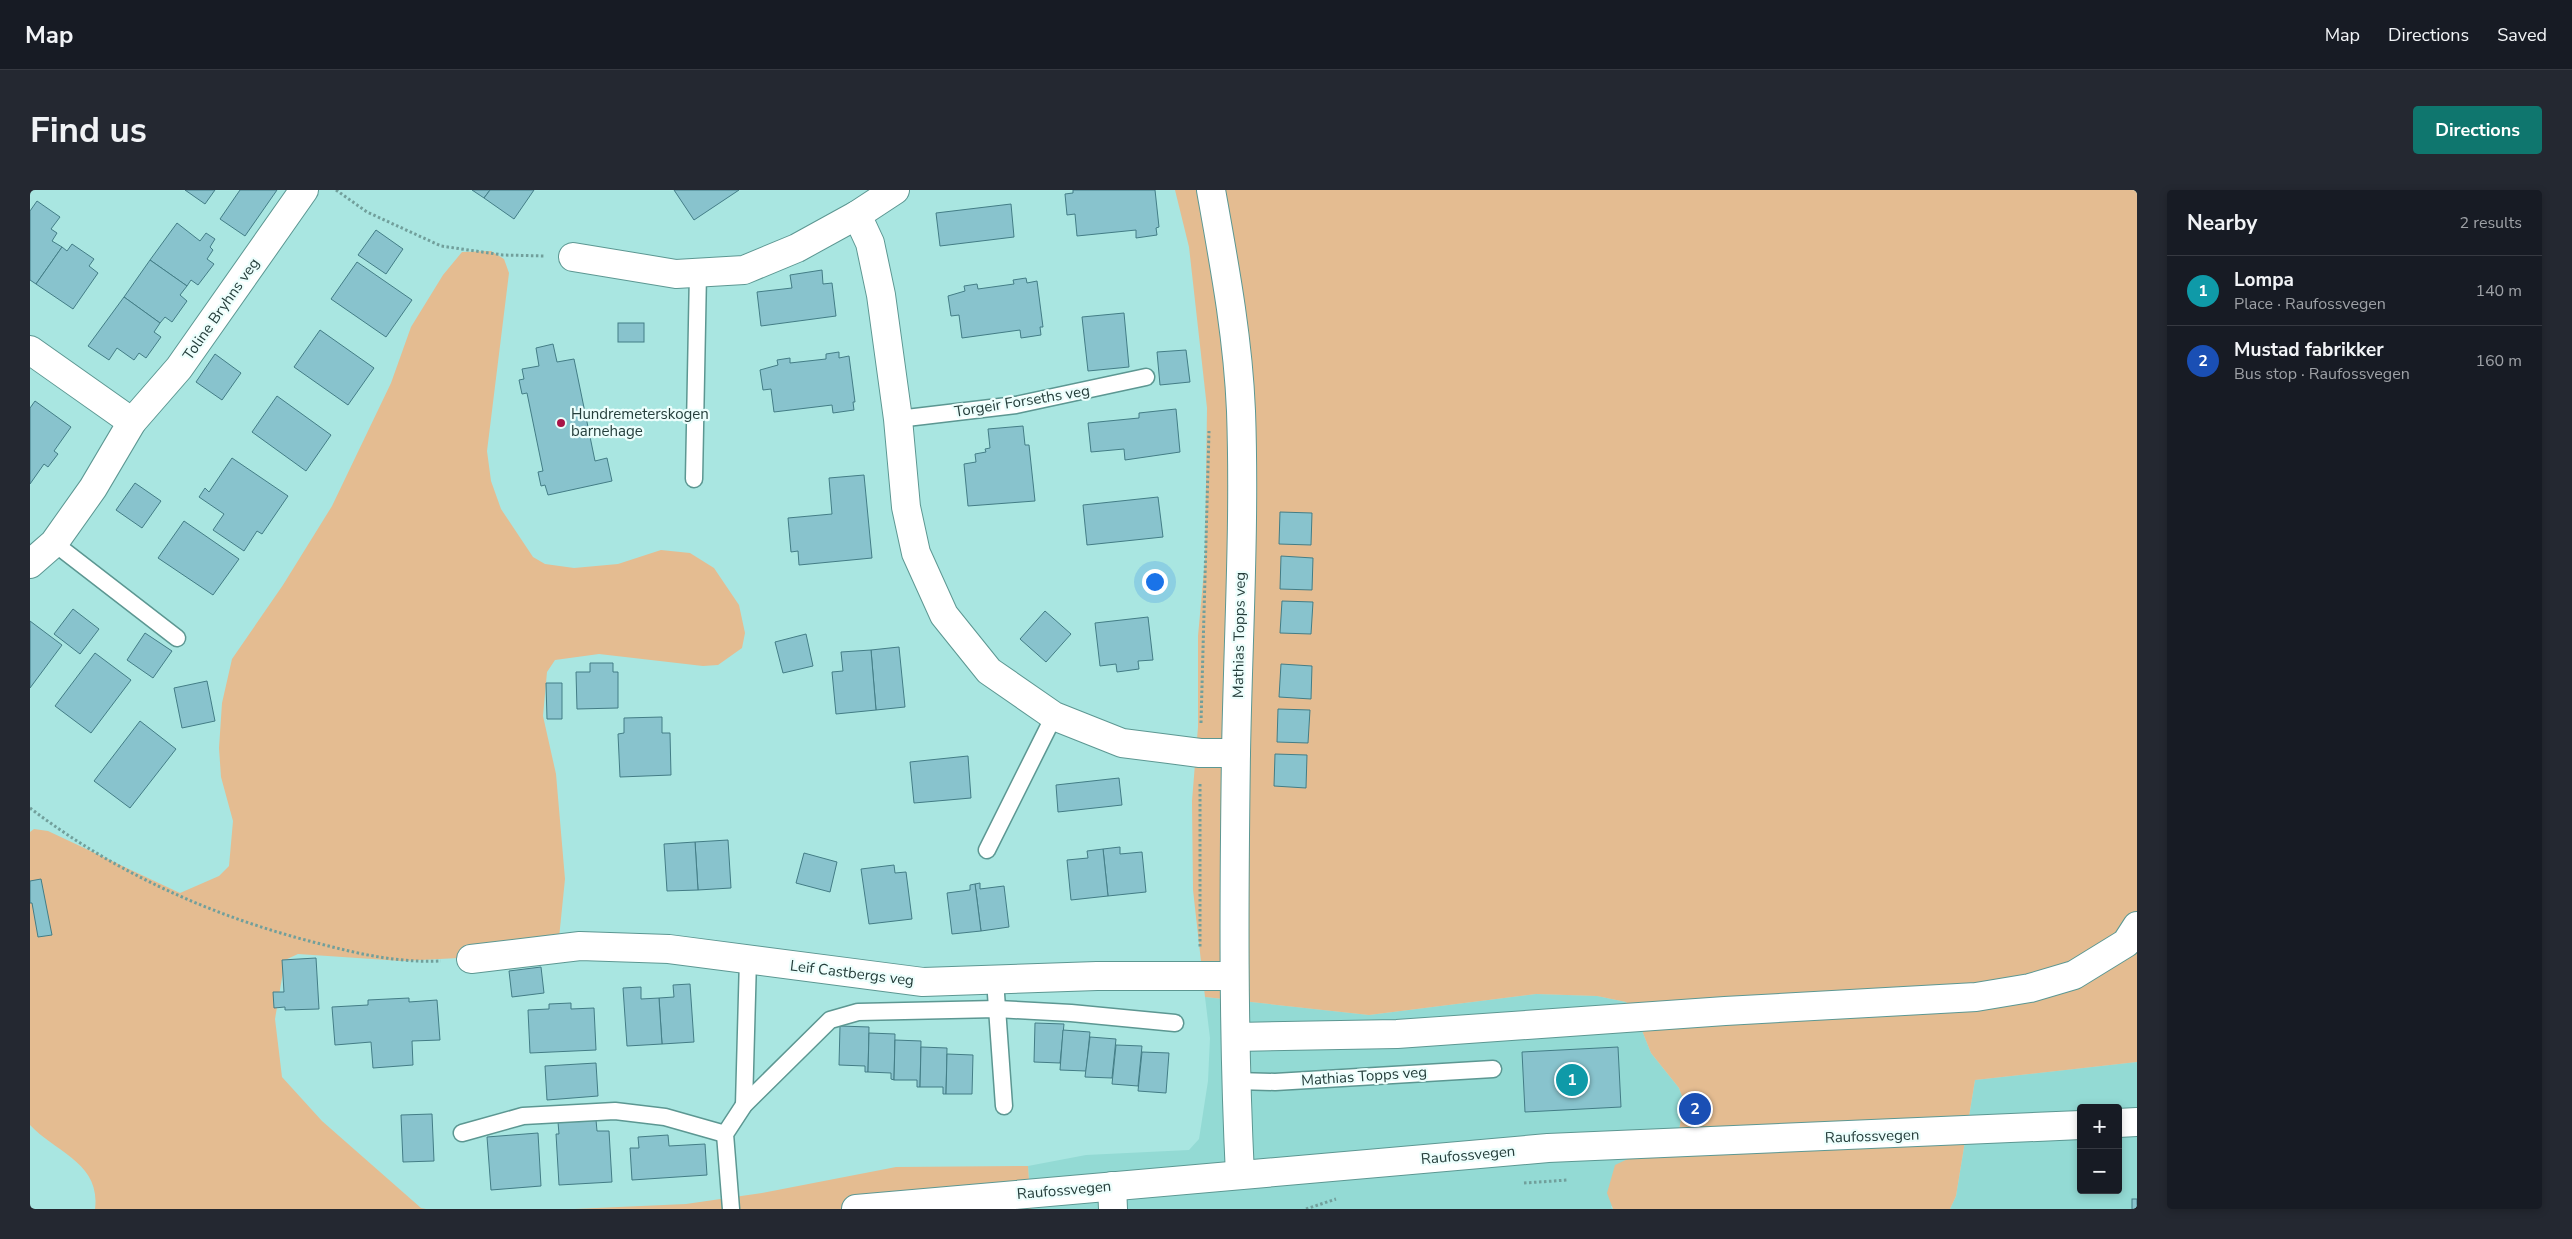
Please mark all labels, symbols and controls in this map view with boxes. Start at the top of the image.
text: Map [25,19,73,51]
text: Map [2325,23,2360,47]
text: Directions [2388,23,2469,47]
text: Saved [2497,23,2547,47]
button: Directions [2413,106,2542,154]
text: Find us [30,107,147,154]
text: Nearby [2187,209,2257,237]
text: 2 results [2460,212,2522,234]
street label: Toline Bryhns veg [178,254,264,364]
text: Lompa [2234,267,2294,293]
text: 1 [2198,280,2208,302]
text: 140 m [2475,280,2522,302]
text: Place · Raufossvegen [2234,293,2386,315]
text: Mustad fabrikker [2234,337,2384,363]
text: 2 [2198,350,2208,372]
text: 160 m [2475,350,2522,372]
text: Bus stop · Raufossvegen [2234,363,2410,385]
street label: Torgeir Forseths veg [953,380,1091,422]
place label: Hundremeterskogen barnehage [571,404,709,441]
marker: Hundremeterskogen barnehage [555,417,567,429]
your location [1142,569,1168,595]
street label: Mathias Topps veg [1228,572,1250,698]
street label: Leif Castbergs veg [789,955,915,991]
pin: 1 [1556,1061,1588,1099]
street label: Mathias Topps veg [1300,1062,1428,1090]
pin: 2 [1679,1090,1711,1128]
map controls [2077,1104,2122,1194]
button: + [2077,1104,2122,1149]
street label: Raufossvegen [1824,1124,1920,1148]
street label: Raufossvegen [1420,1141,1516,1169]
button: − [2077,1149,2122,1194]
street label: Raufossvegen [1016,1176,1112,1204]

